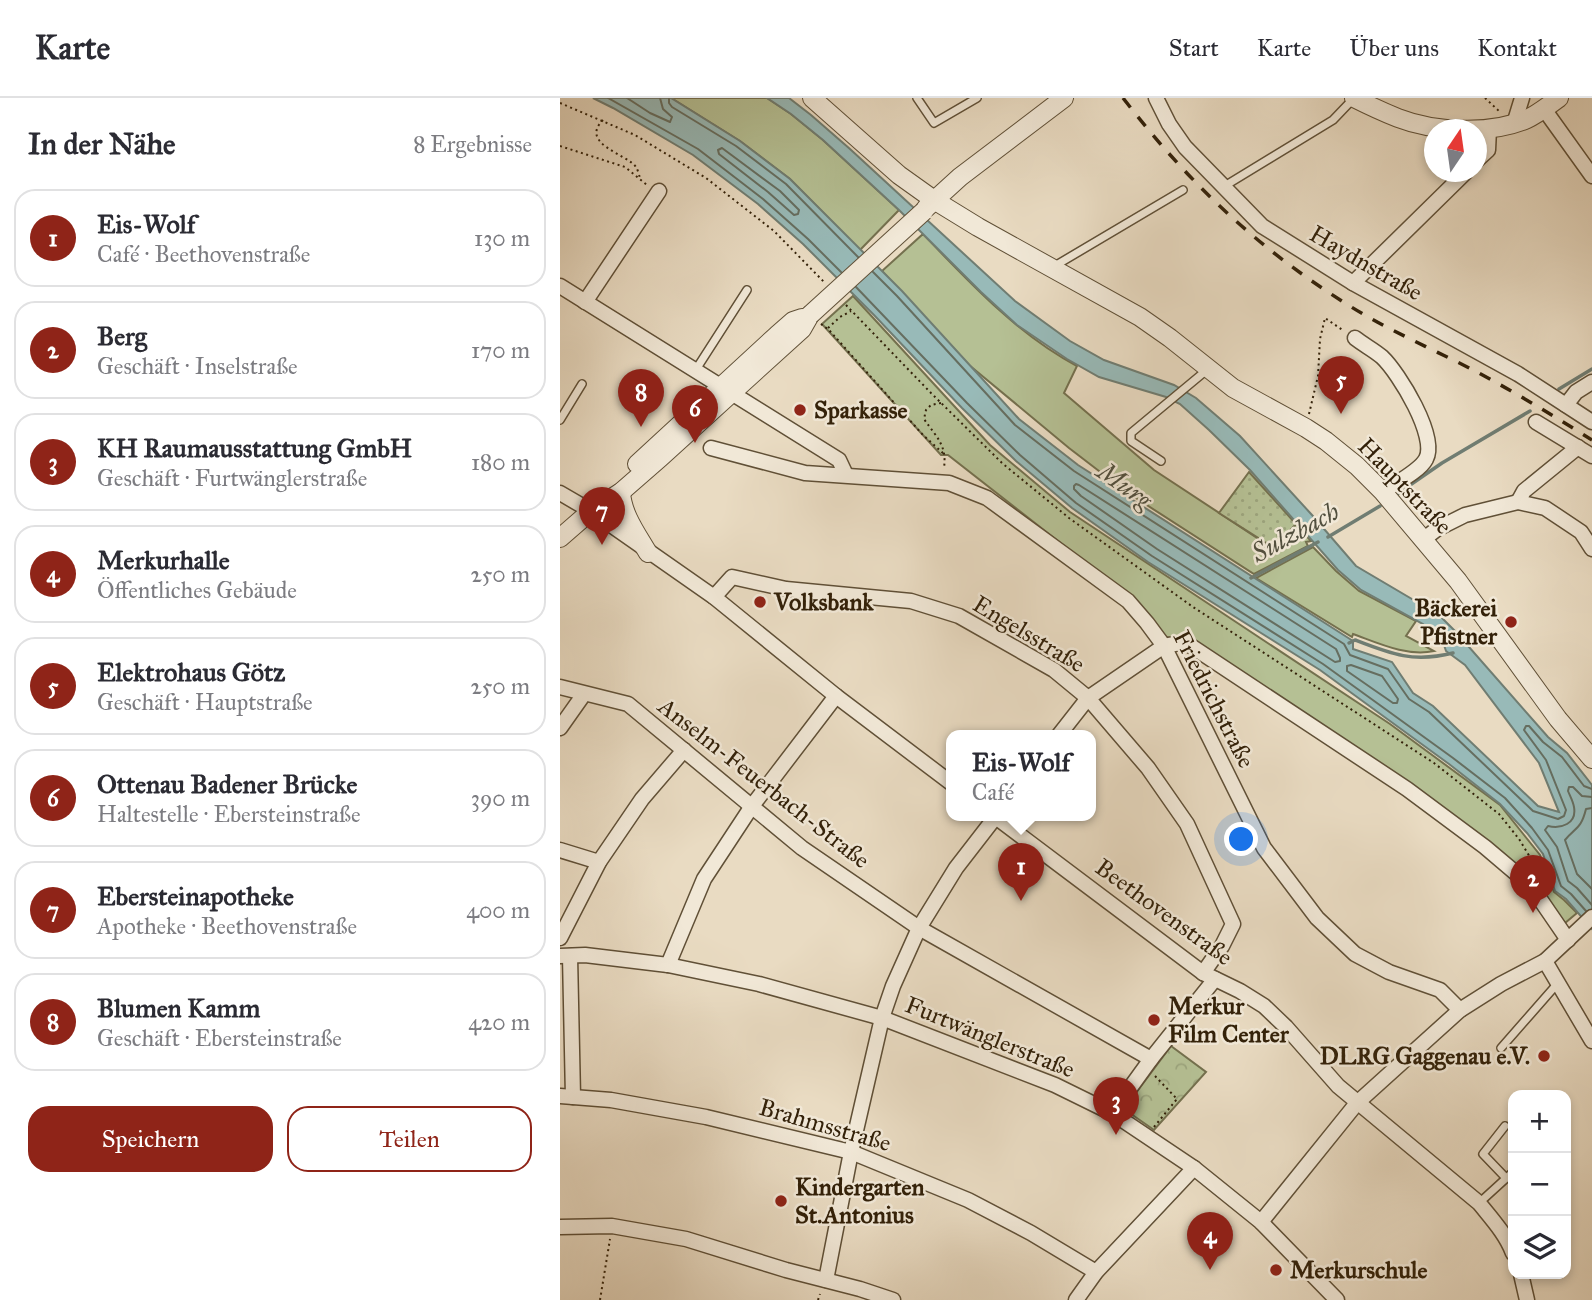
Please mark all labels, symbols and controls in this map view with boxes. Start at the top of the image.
text: Karte [35,28,110,68]
text: Start [1169,33,1219,63]
text: Karte [1257,33,1311,63]
text: Über uns [1349,33,1439,63]
text: Kontakt [1477,33,1557,63]
north arrow [1424,119,1487,182]
text: In der Nähe [28,126,176,162]
text: 8 Ergebnisse [413,130,532,158]
text: Eis-Wolf [97,208,196,240]
street label: Haydnstraße [1304,219,1428,307]
text: 1 [48,224,58,252]
text: 130 m [474,224,530,252]
text: Café · Beethovenstraße [97,240,310,268]
text: Berg [97,320,147,352]
text: 2 [47,336,59,364]
text: 170 m [471,336,530,364]
text: Geschäft · Inselstraße [97,352,298,380]
pin: 5 [1318,356,1364,414]
pin: 8 [618,369,664,427]
pin: 6 [672,385,718,443]
place label: Sparkasse [814,395,908,425]
marker: Sparkasse [792,402,808,418]
street label: Hauptstraße [1351,431,1459,541]
text: KH Raumausstattung GmbH [97,432,412,464]
text: 3 [48,448,58,476]
text: 180 m [471,448,530,476]
water label: Murg [1089,453,1160,516]
text: Geschäft · Furtwänglerstraße [97,464,367,492]
pin: 7 [579,487,625,545]
water label: Sulzbach [1245,495,1345,570]
text: Merkurhalle [97,544,230,576]
text: 4 [47,560,59,588]
text: 250 m [470,560,530,588]
text: Öffentliches Gebäude [97,576,297,604]
place label: Volksbank [773,587,874,617]
street label: Engelsstraße [968,589,1090,679]
place label: Bäckerei Pfistner [1415,593,1498,651]
marker: Volksbank [752,594,768,610]
marker: Bäckerei Pfistner [1503,614,1519,630]
street label: Friedrichstraße [1166,625,1262,773]
text: Elektrohaus Götz [97,656,285,688]
text: 5 [48,672,58,700]
text: 250 m [470,672,530,700]
text: Geschäft · Hauptstraße [97,688,313,716]
street label: Anselm-Feuerbach-Straße [651,690,876,875]
popup [946,730,1096,821]
text: Eis-Wolf [972,746,1070,778]
text: Ottenau Badener Brücke [97,768,357,800]
text: Café [972,778,1014,806]
text: 6 [47,784,59,812]
text: 390 m [471,784,530,812]
text: Haltestelle · Ebersteinstraße [97,800,361,828]
your location [1224,822,1258,856]
pin: 1 [998,843,1044,901]
street label: Beethovenstraße [1089,852,1239,972]
pin: 2 [1510,855,1556,913]
text: Ebersteinapotheke [97,880,294,912]
text: 7 [47,896,59,924]
text: 400 m [466,896,530,924]
text: Apotheke · Beethovenstraße [97,912,357,940]
street label: Furtwänglerstraße [901,989,1079,1085]
place label: Merkur Film Center [1168,991,1290,1049]
text: Blumen Kamm [97,992,260,1024]
text: 8 [47,1008,59,1036]
text: 420 m [468,1008,530,1036]
marker: Merkur Film Center [1146,1012,1162,1028]
text: Geschäft · Ebersteinstraße [97,1024,342,1052]
place label: DLRG Gaggenau e.V. [1320,1041,1530,1071]
marker: DLRG Gaggenau e.V. [1536,1048,1552,1064]
pin: 3 [1093,1077,1139,1135]
map controls [1508,1090,1571,1279]
button: + [1508,1090,1571,1153]
street label: Brahmsstraße [756,1092,894,1158]
button: Speichern [28,1106,273,1172]
button: Teilen [287,1106,532,1172]
button: − [1508,1153,1571,1216]
place label: Kindergarten St.Antonius [795,1172,924,1230]
marker: Kindergarten St.Antonius [773,1193,789,1209]
pin: 4 [1187,1212,1233,1270]
button: layers [1508,1216,1571,1279]
place label: Merkurschule [1290,1255,1428,1285]
marker: Merkurschule [1268,1262,1284,1278]

